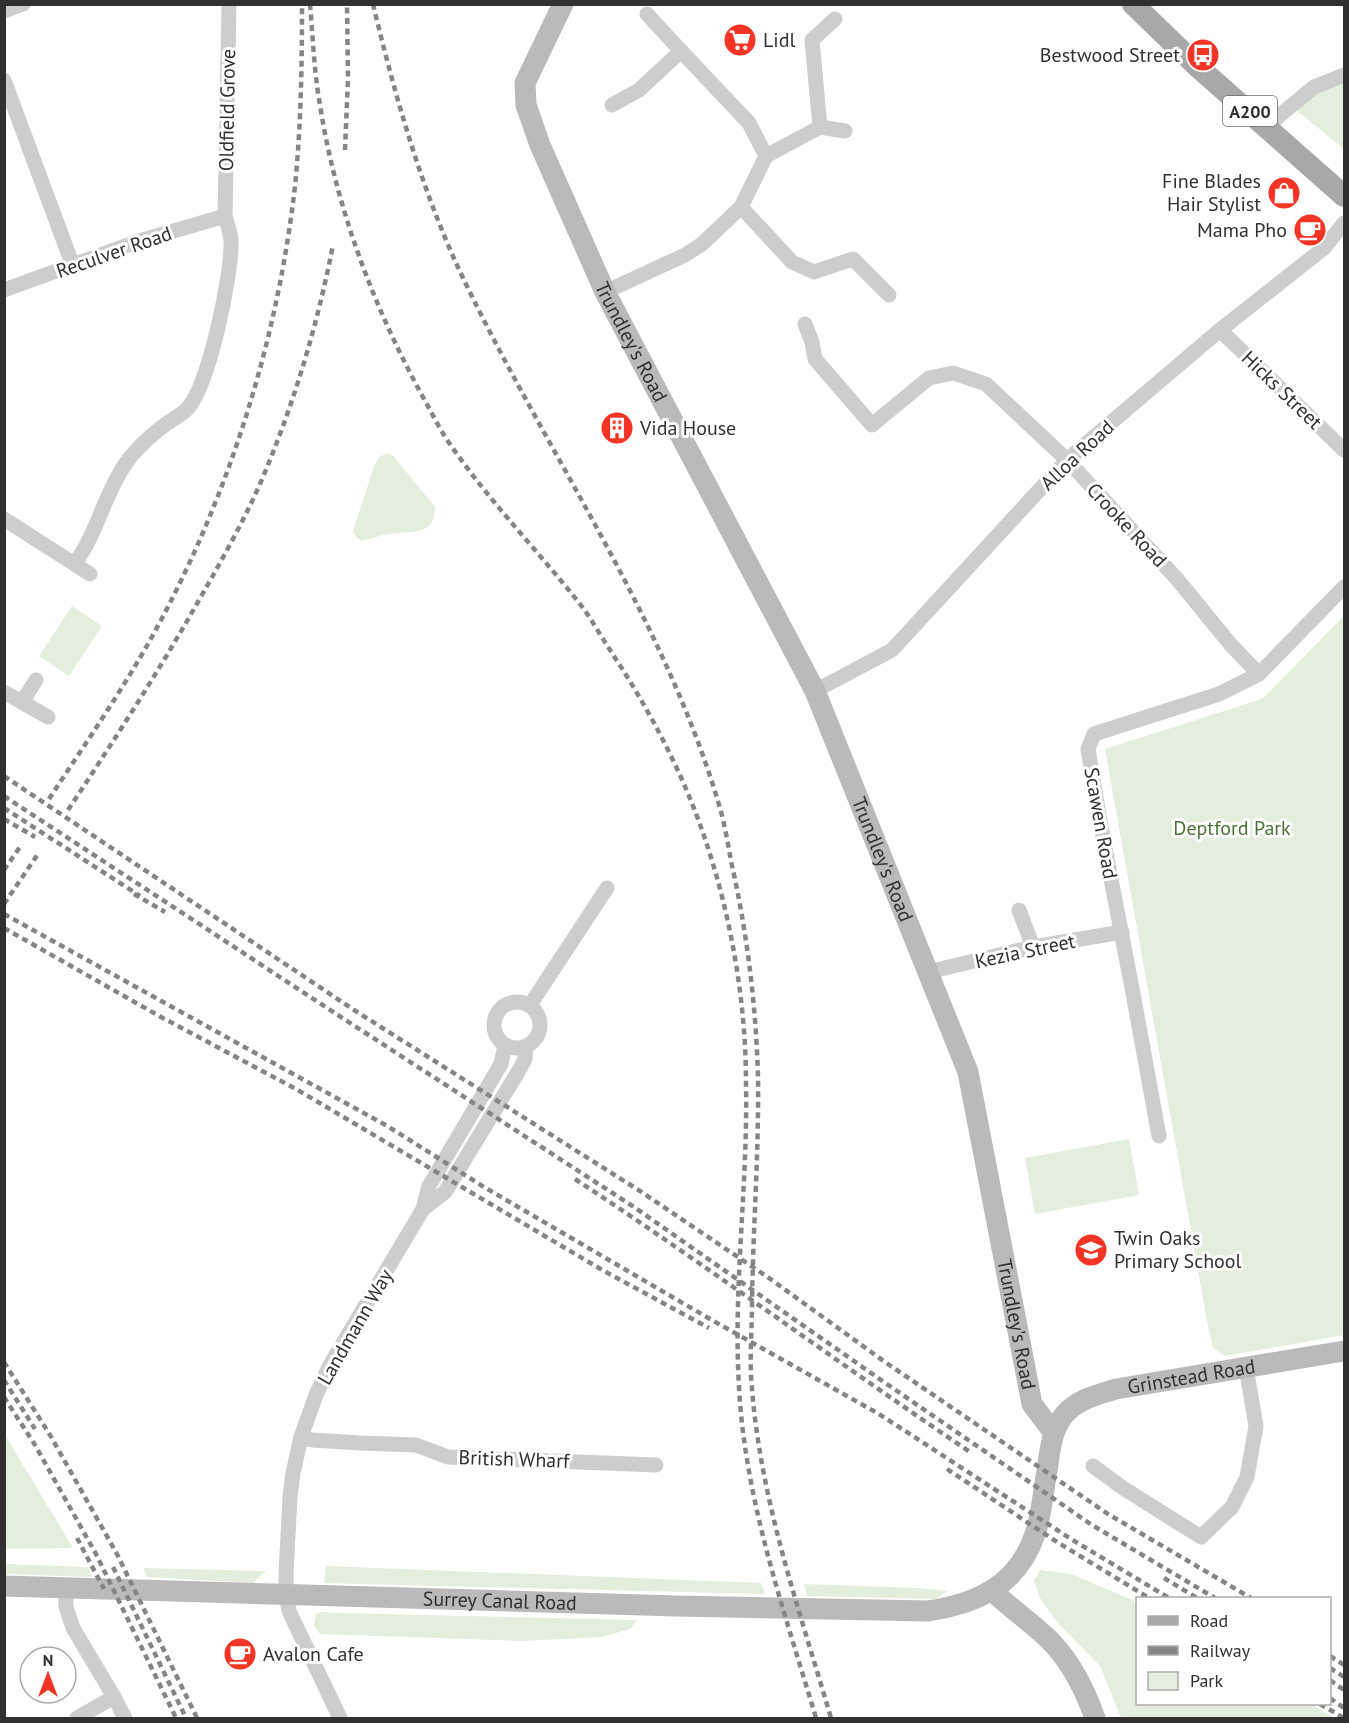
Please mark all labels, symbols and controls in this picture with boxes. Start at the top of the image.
supermarket icon: Lidl [722,22,758,58]
place label: Lidl [763,27,795,53]
bus stop icon: Bestwood Street [1185,37,1221,73]
place label: Bestwood Street [1040,42,1180,68]
street label: Oldfield Grove [213,49,241,171]
road number: A200 [1223,96,1277,126]
place label: Fine Blades Hair Stylist [1162,168,1261,217]
shop icon: Fine Blades Hair Stylist [1266,175,1302,211]
cafe icon: Mama Pho [1292,212,1328,248]
place label: Mama Pho [1197,217,1287,243]
street label: Reculver Road [53,220,175,284]
street label: Trundley's Road [589,278,674,406]
street label: Hicks Street [1236,345,1328,435]
building icon: Vida House [599,410,635,446]
street label: Alloa Road [1035,414,1119,496]
place label: Vida House [639,415,736,441]
street label: Crooke Road [1081,477,1173,573]
street label: Scawen Road [1078,765,1124,881]
street label: Trundley's Road [846,793,919,926]
park label: Deptford Park [1173,815,1291,841]
street label: Kezia Street [972,928,1078,974]
place label: Twin Oaks Primary School [1114,1225,1242,1274]
school or university icon: Twin Oaks Primary School [1073,1232,1109,1268]
street label: Trundley's Road [991,1257,1042,1392]
street label: Landmann Way [311,1264,399,1390]
street label: Grinstead Road [1126,1353,1257,1400]
street label: British Wharf [458,1444,571,1474]
street label: Surrey Canal Road [422,1585,577,1616]
legend [1136,1597,1331,1705]
text: Road [1190,1609,1228,1632]
cafe icon: Avalon Cafe [222,1636,258,1672]
text: Railway [1190,1639,1251,1662]
place label: Avalon Cafe [263,1641,364,1667]
north arrow [18,1645,78,1705]
text: N [43,1650,53,1670]
text: Park [1190,1669,1223,1692]

